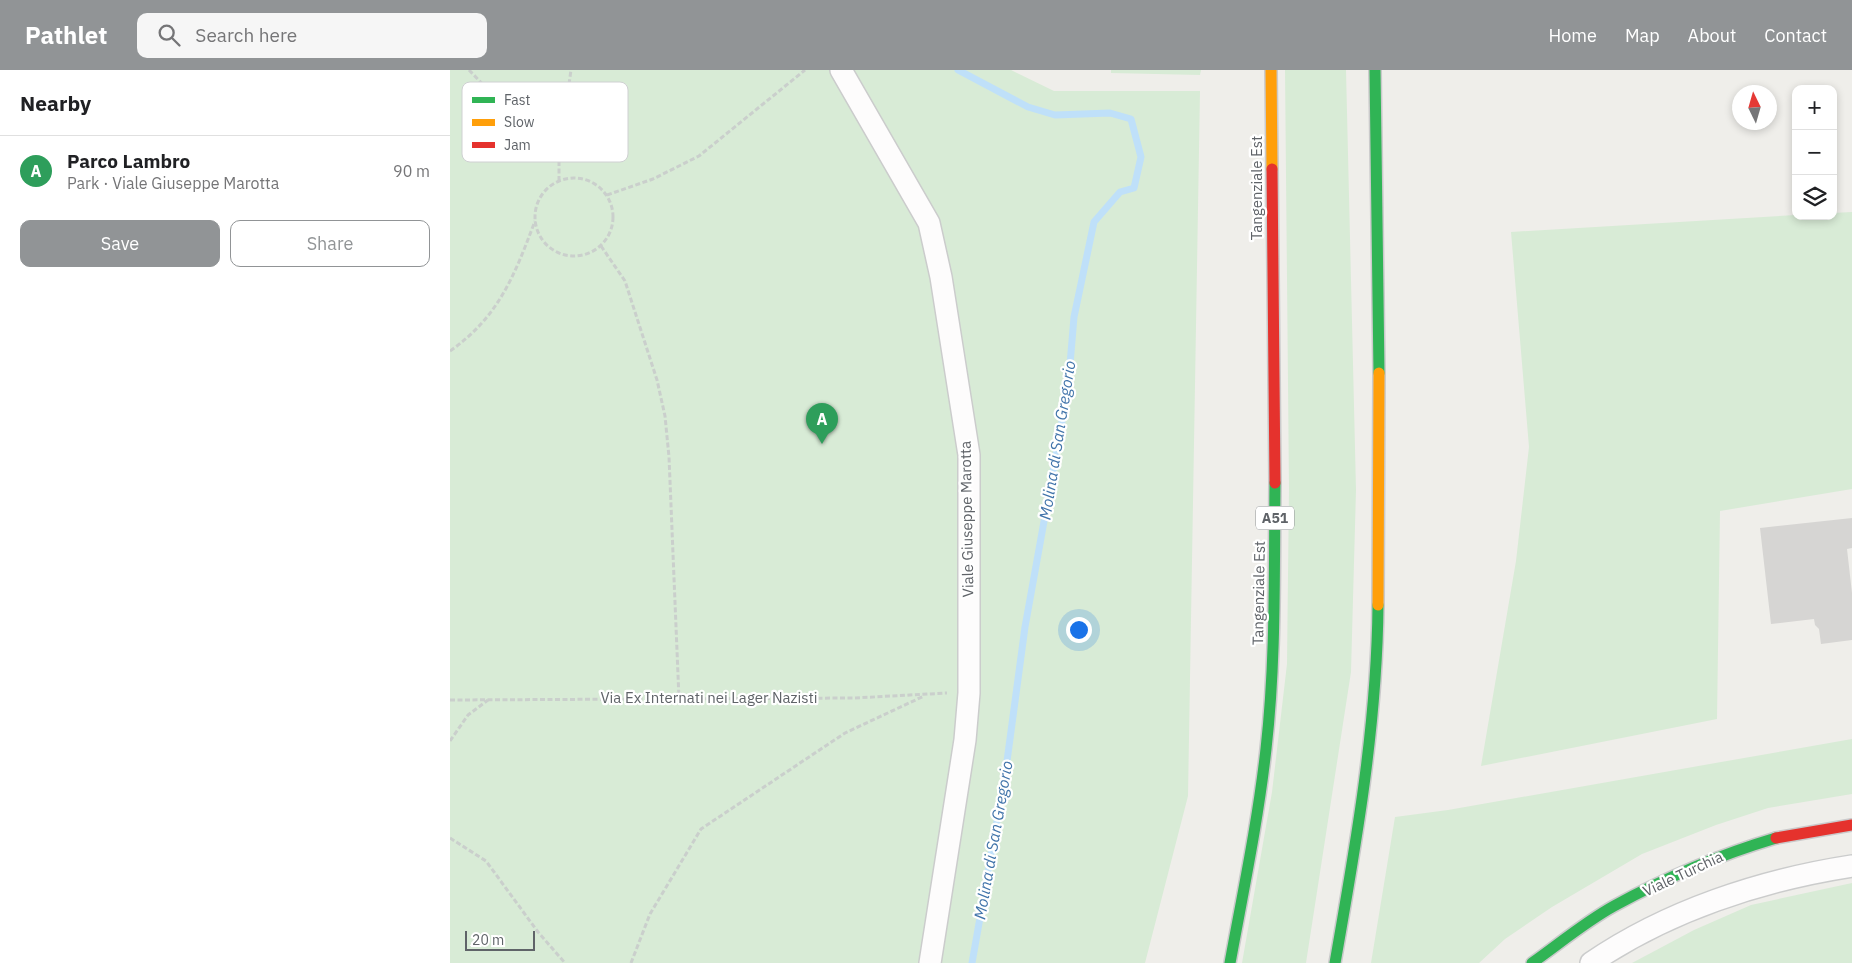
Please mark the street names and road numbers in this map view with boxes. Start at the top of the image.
street label: Tangenziale Est [1247,136,1266,240]
street label: Viale Giuseppe Marotta [956,441,977,597]
road number: A51 [1256,506,1294,529]
street label: Tangenziale Est [1248,541,1269,645]
street label: Via Ex Internati nei Lager Nazisti [600,688,818,707]
street label: Viale Turchia [1640,847,1726,900]

